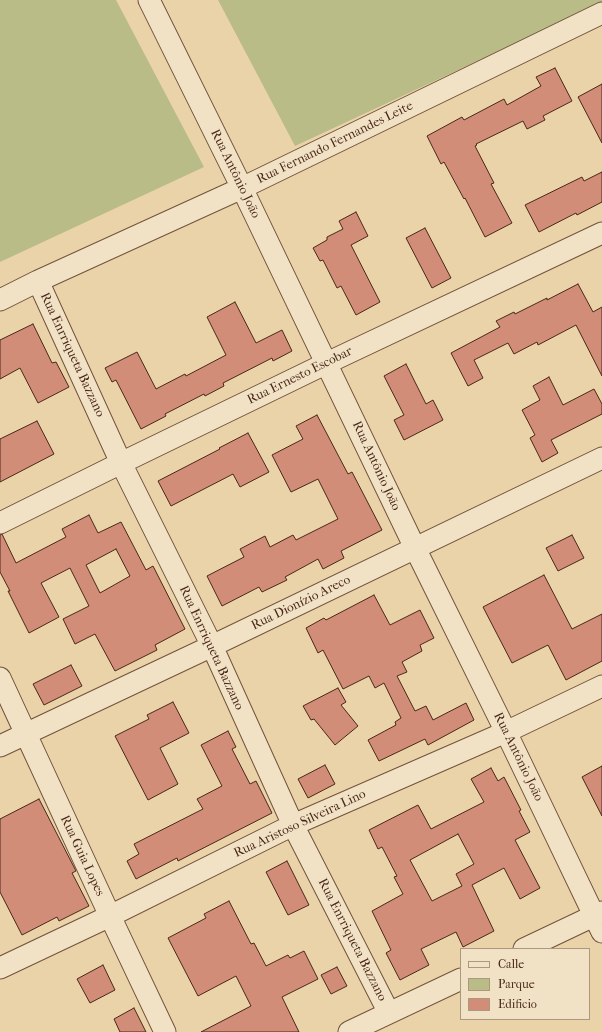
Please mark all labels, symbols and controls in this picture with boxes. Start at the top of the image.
street label: Rua Fernando Fernandes Leite [254,98,416,188]
street label: Rua Antônio João [207,127,263,221]
street label: Rua Enrriqueta Bazzano [36,290,108,420]
street label: Rua Ernesto Escobar [245,344,355,408]
street label: Rua Antônio João [348,419,404,513]
street label: Rua Dionízio Areco [249,572,353,634]
street label: Rua Enrriqueta Bazzano [175,583,247,713]
street label: Rua Antônio João [490,710,546,804]
street label: Rua Aristoso Silveira Lino [231,787,369,861]
street label: Rua Guia Lopes [56,813,108,899]
street label: Rua Enrriqueta Bazzano [314,876,390,1004]
legend [460,948,590,1020]
text: Calle [498,957,524,971]
text: Parque [498,977,535,991]
text: Edificio [498,997,537,1011]

